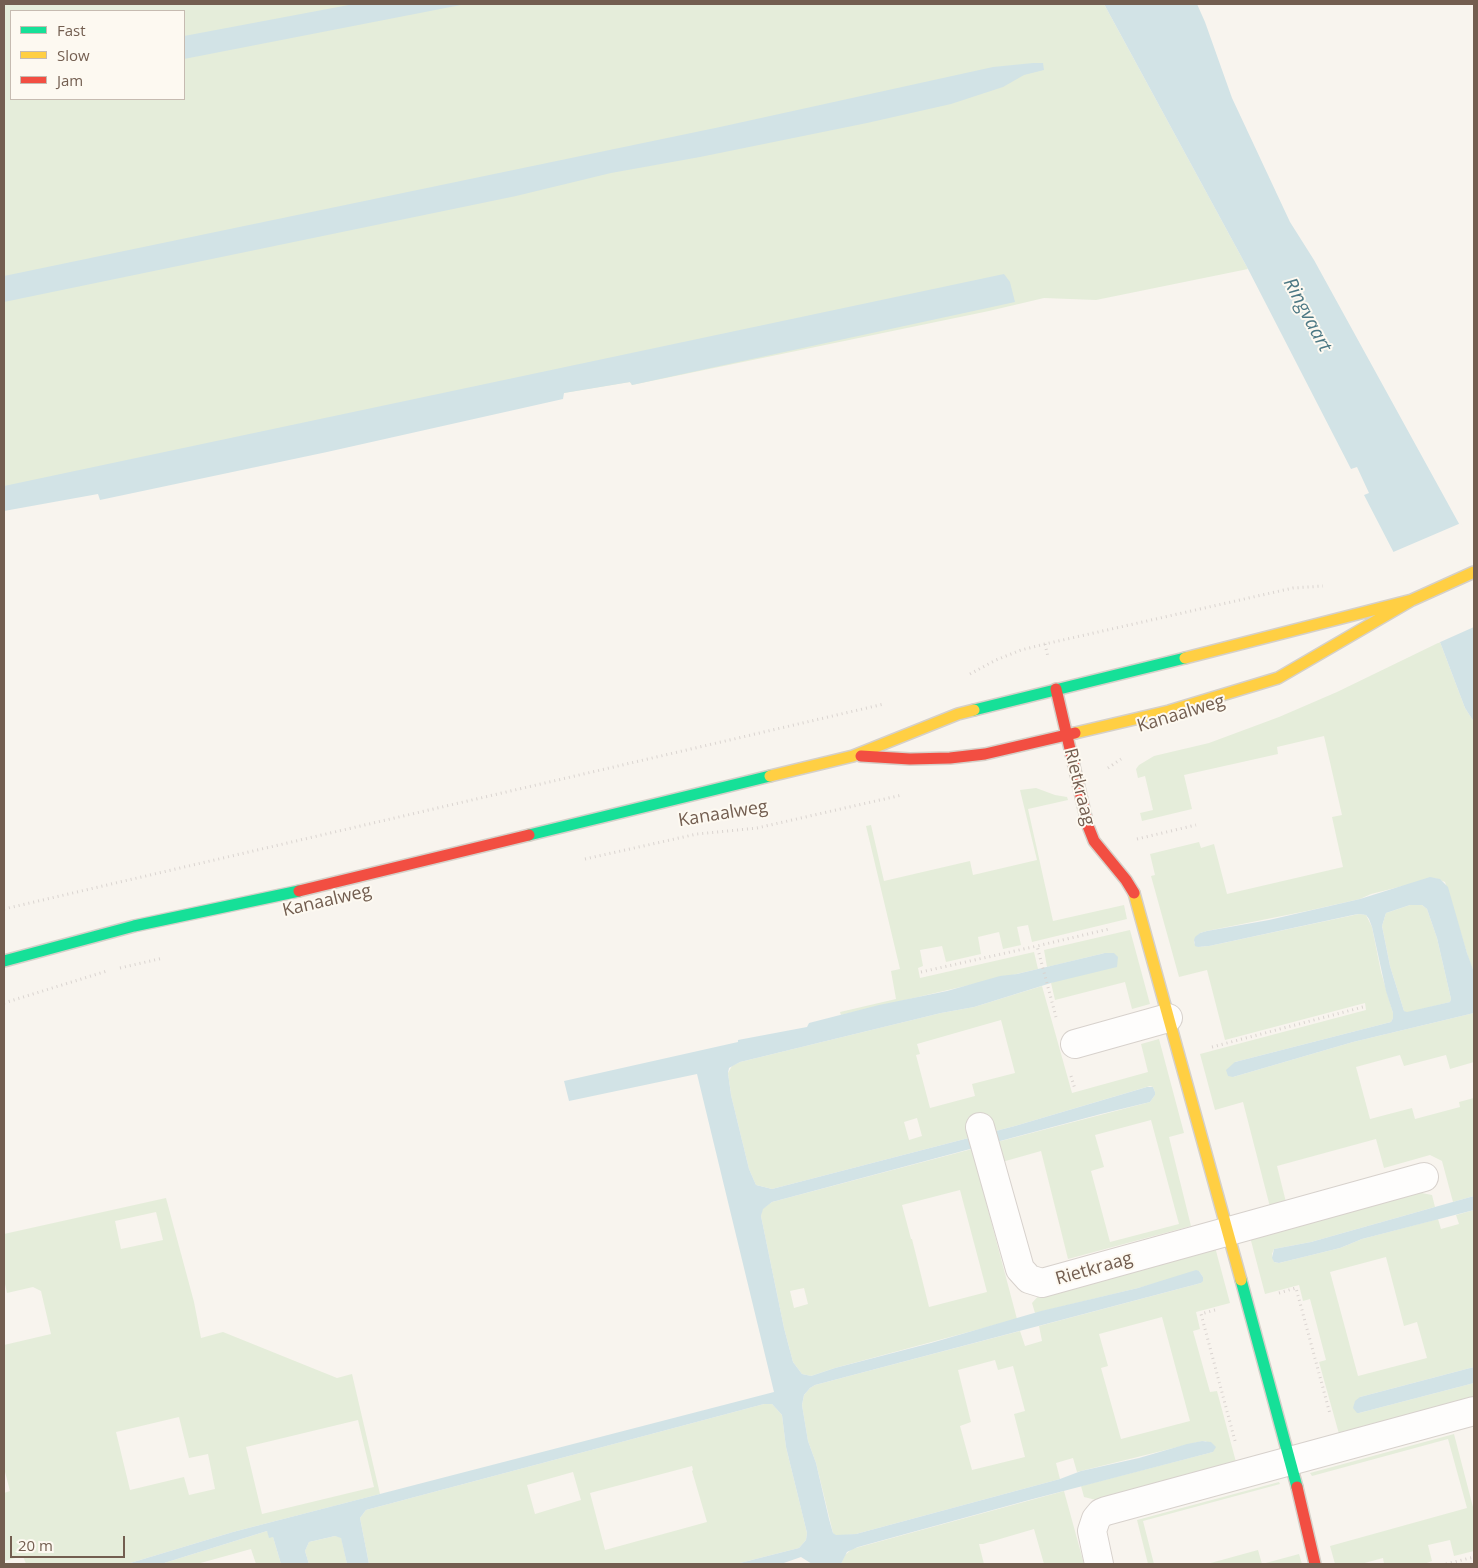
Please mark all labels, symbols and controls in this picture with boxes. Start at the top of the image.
legend [10,10,185,100]
text: Fast [57,20,86,40]
text: Slow [57,45,90,65]
text: Jam [57,70,83,90]
water label: Ringvaart [1278,274,1336,356]
street label: Kanaalweg [1135,690,1227,738]
street label: Rietkraag [1059,746,1099,828]
street label: Kanaalweg [677,796,769,832]
street label: Kanaalweg [281,880,373,922]
street label: Rietkraag [1053,1248,1135,1290]
scale bar [12,1526,128,1558]
text: 20 m [18,1535,53,1555]

